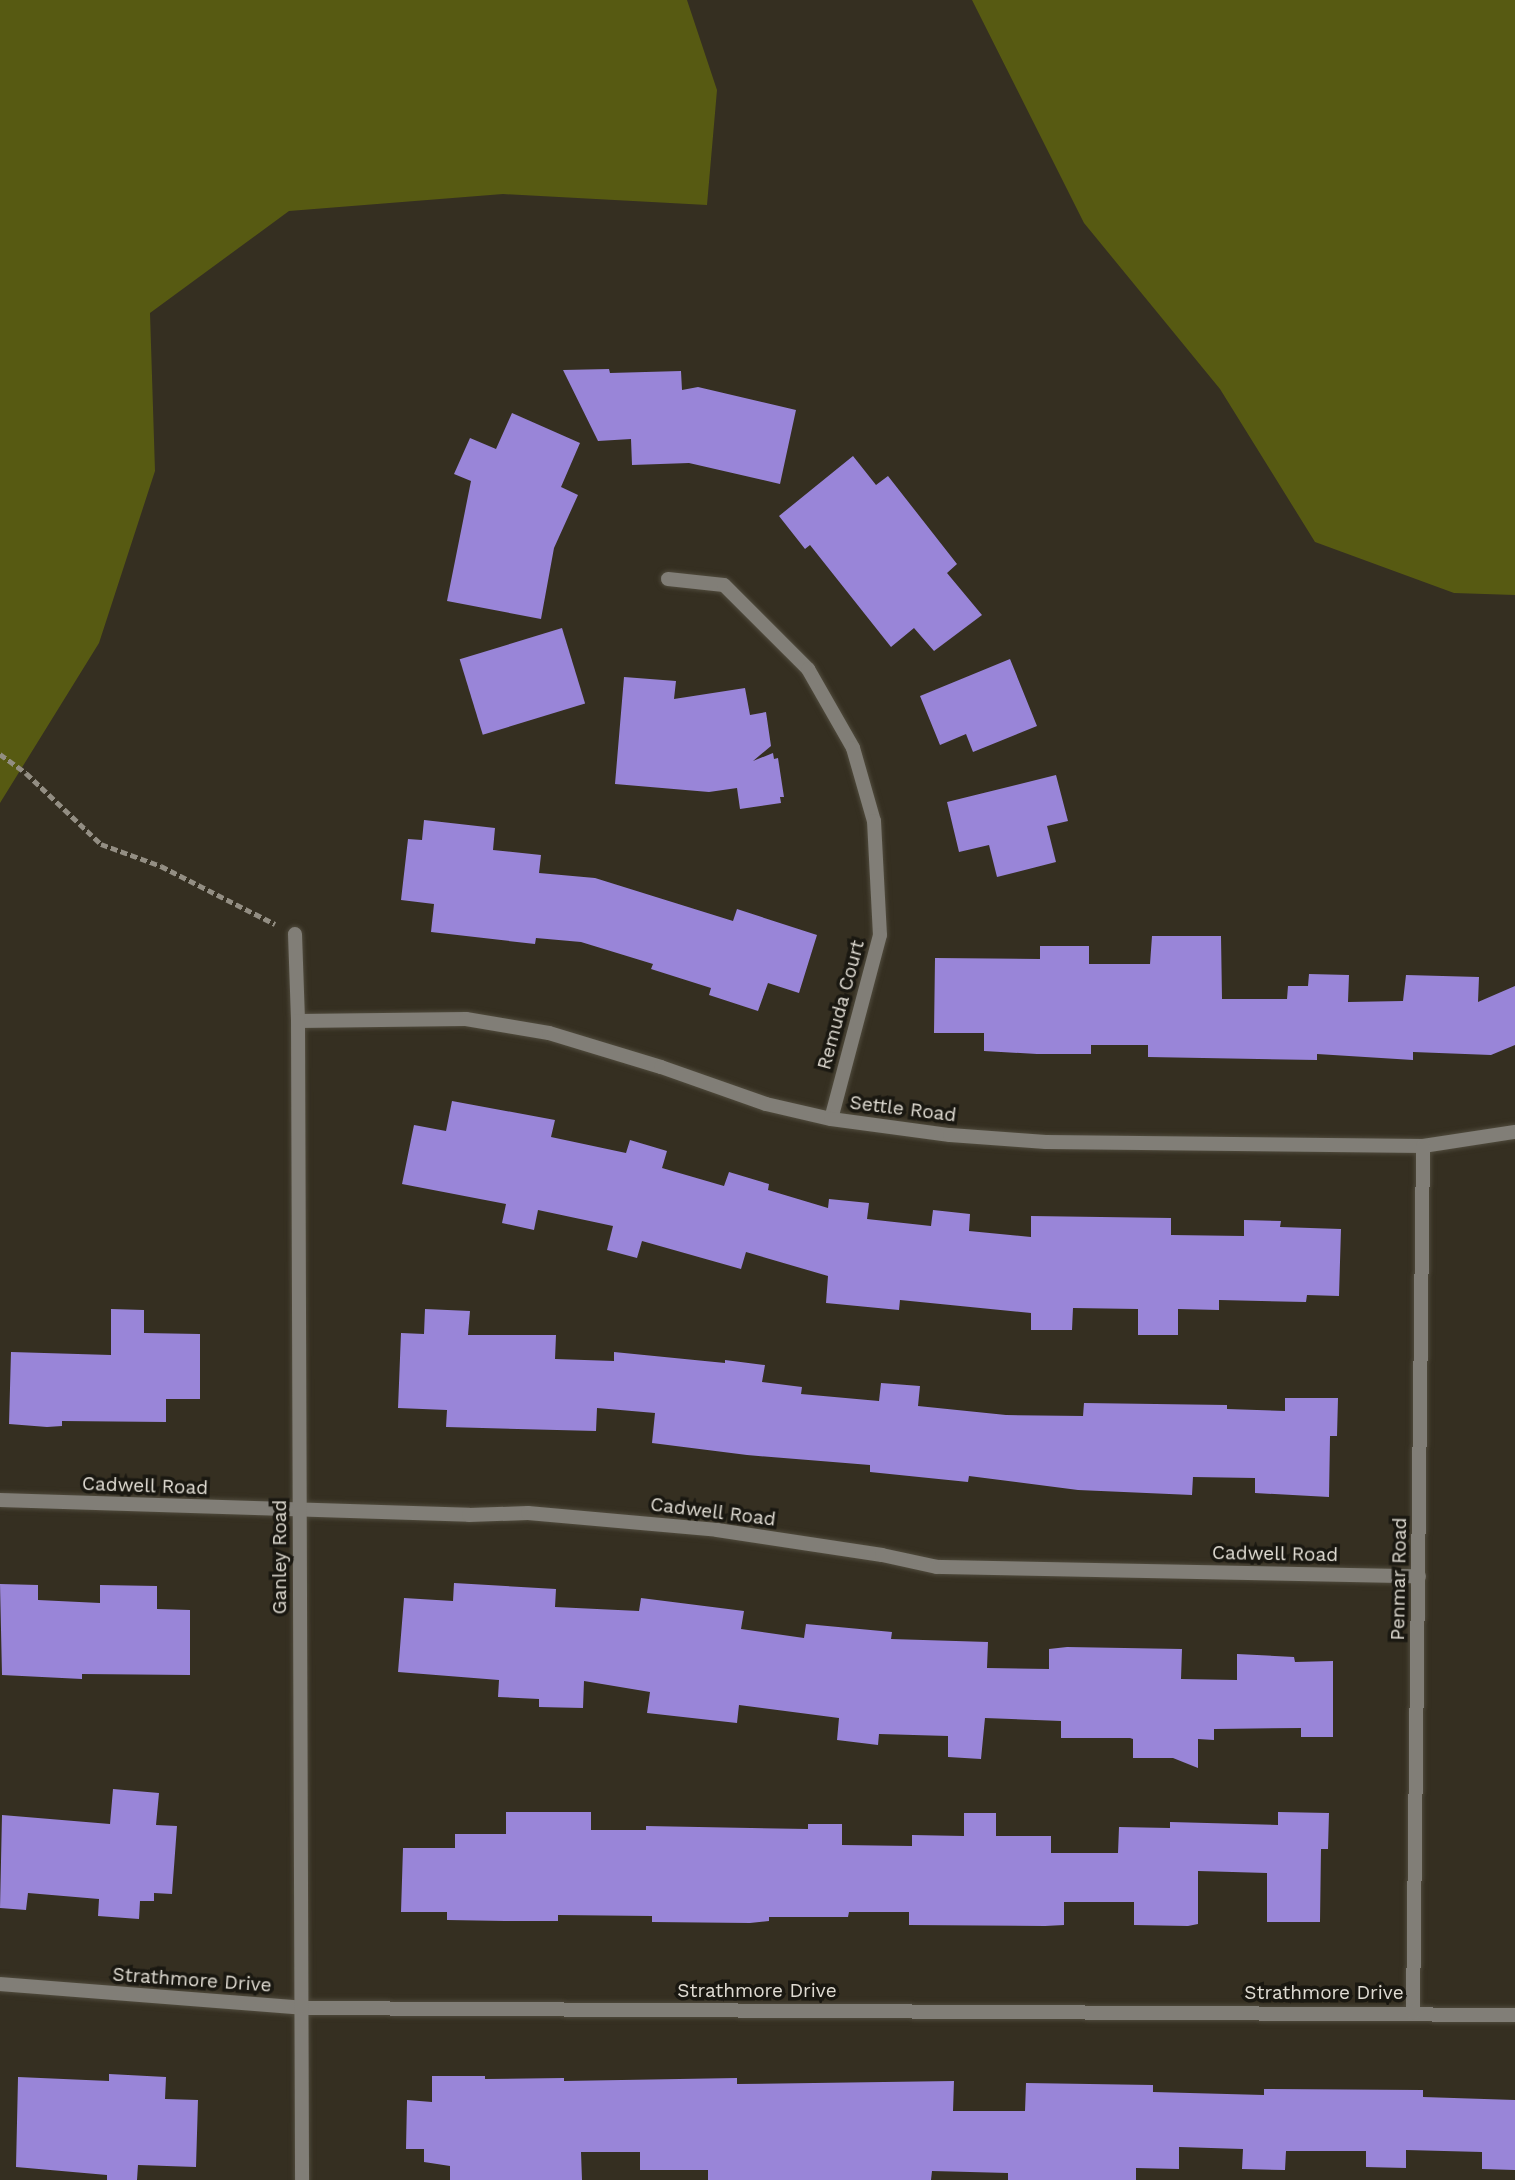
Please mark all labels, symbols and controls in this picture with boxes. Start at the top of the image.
street label: Remuda Court [813,938,869,1072]
street label: Settle Road [848,1091,958,1127]
street label: Cadwell Road [81,1472,209,1500]
street label: Cadwell Road [649,1493,777,1531]
street label: Ganley Road [269,1499,291,1615]
street label: Penmar Road [1387,1517,1411,1641]
street label: Cadwell Road [1211,1541,1339,1567]
street label: Strathmore Drive [112,1963,272,1997]
street label: Strathmore Drive [677,1980,837,2002]
street label: Strathmore Drive [1244,1982,1404,2004]

